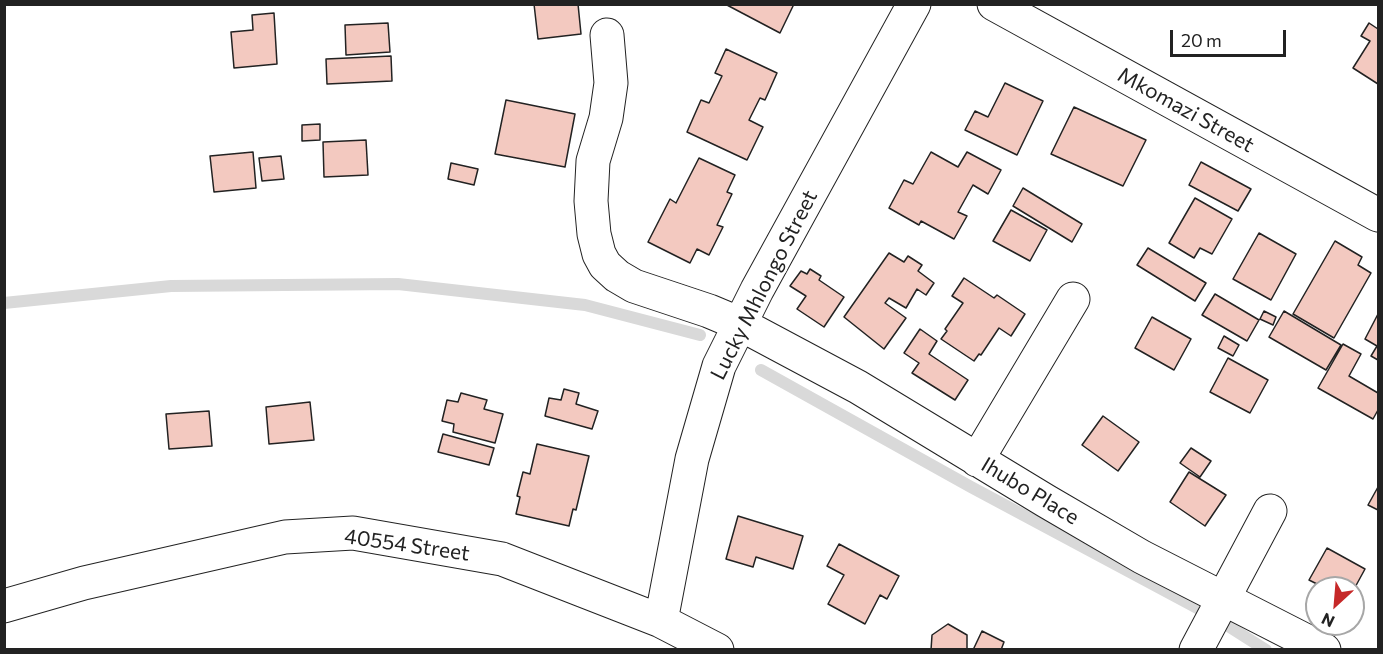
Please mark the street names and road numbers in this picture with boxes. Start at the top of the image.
street label: Mkomazi Street [1113,62,1259,158]
street label: Lucky Mhlongo Street [705,186,823,384]
street label: Ihubo Place [977,452,1083,530]
street label: 40554 Street [343,524,471,566]

